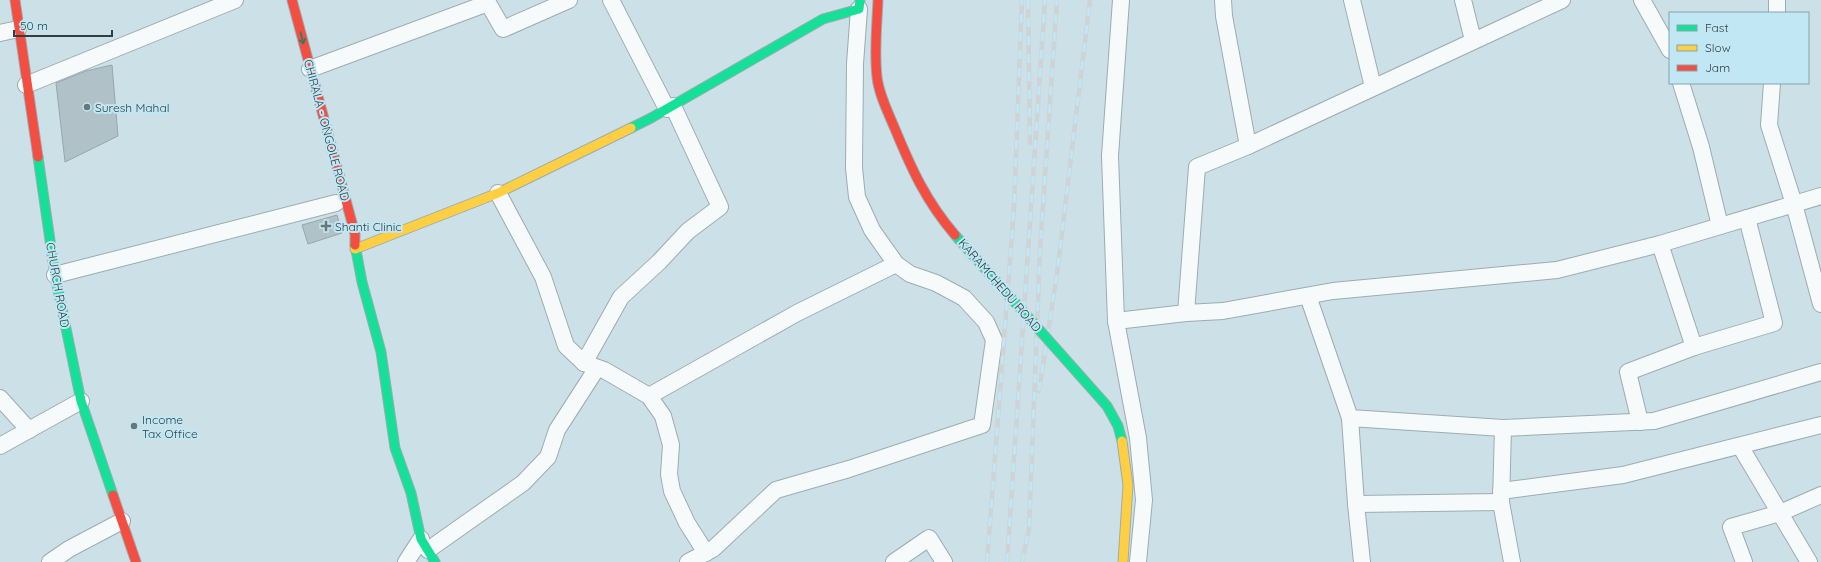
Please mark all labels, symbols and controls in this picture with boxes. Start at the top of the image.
scale bar [14,12,112,38]
legend [1669,12,1809,84]
text: 50 m [20,18,48,33]
text: Fast [1705,20,1729,35]
one-way arrow [299,31,306,44]
text: Slow [1705,40,1731,55]
street label: CHIRALA - ONGOLE ROAD [301,58,353,203]
text: Jam [1705,60,1730,75]
place label: Suresh Mahal [95,100,169,115]
marker: Suresh Mahal [82,102,92,112]
place label: Shanti Clinic [335,219,402,234]
marker: Shanti Clinic [320,220,332,232]
street label: KARAMCHEDU ROAD [955,235,1045,335]
street label: CHURCH ROAD [43,241,73,329]
place label: Income Tax Office [142,412,198,441]
marker: Income Tax Office [129,421,139,431]

